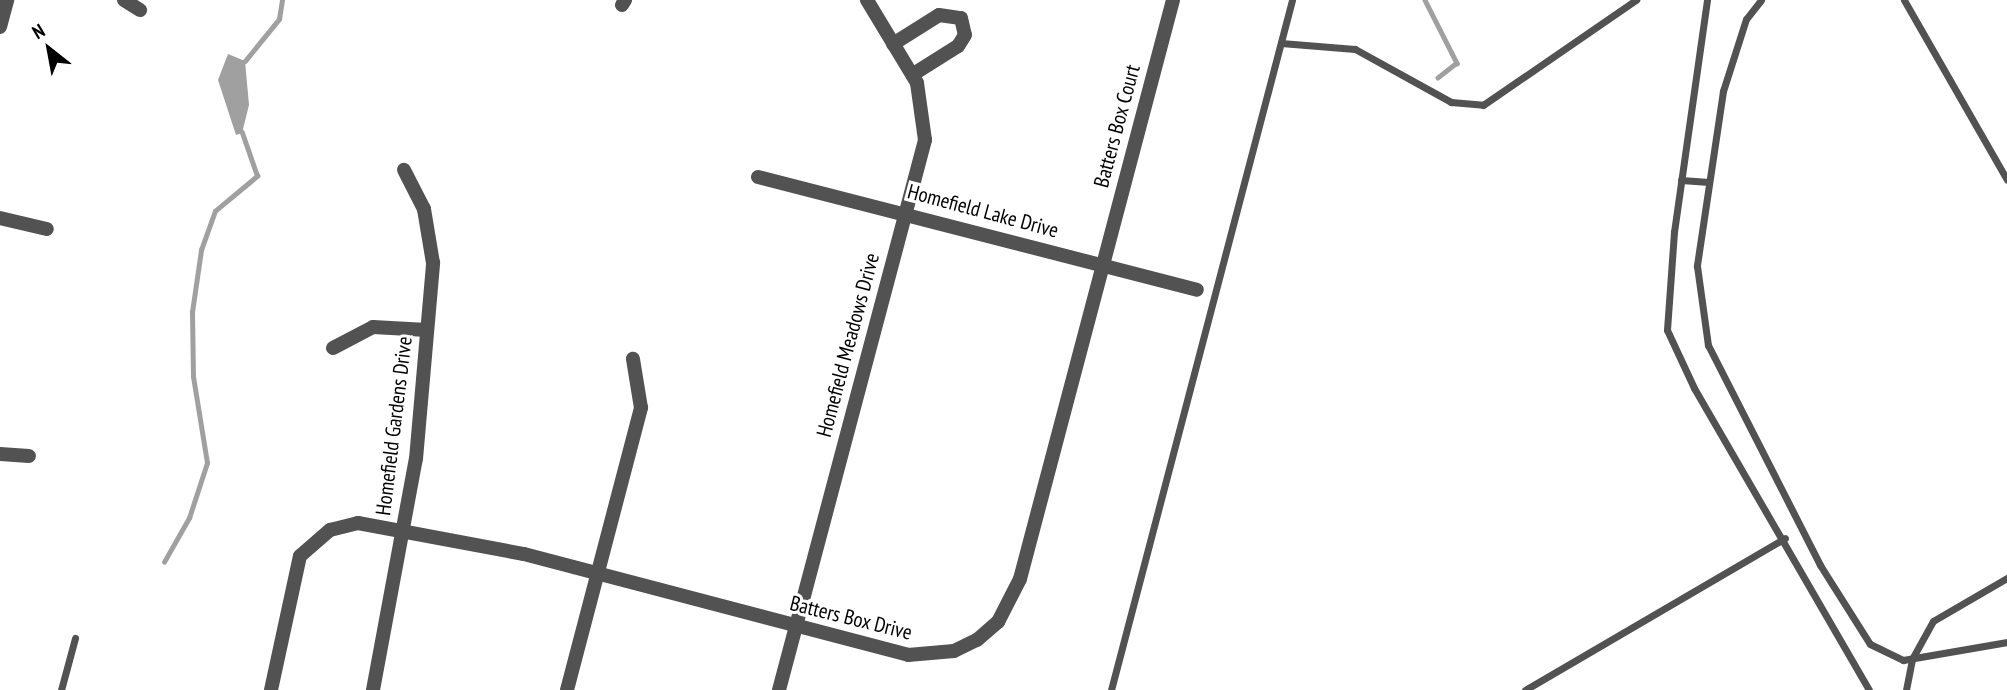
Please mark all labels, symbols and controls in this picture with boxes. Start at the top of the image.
north arrow [14,14,84,84]
text: N [28,18,49,44]
street label: Batters Box Court [1088,62,1146,190]
street label: Homefield Lake Drive [905,179,1061,243]
street label: Homefield Meadows Drive [811,250,885,440]
street label: Homefield Gardens Drive [371,335,417,517]
street label: Batters Box Drive [787,591,915,645]

